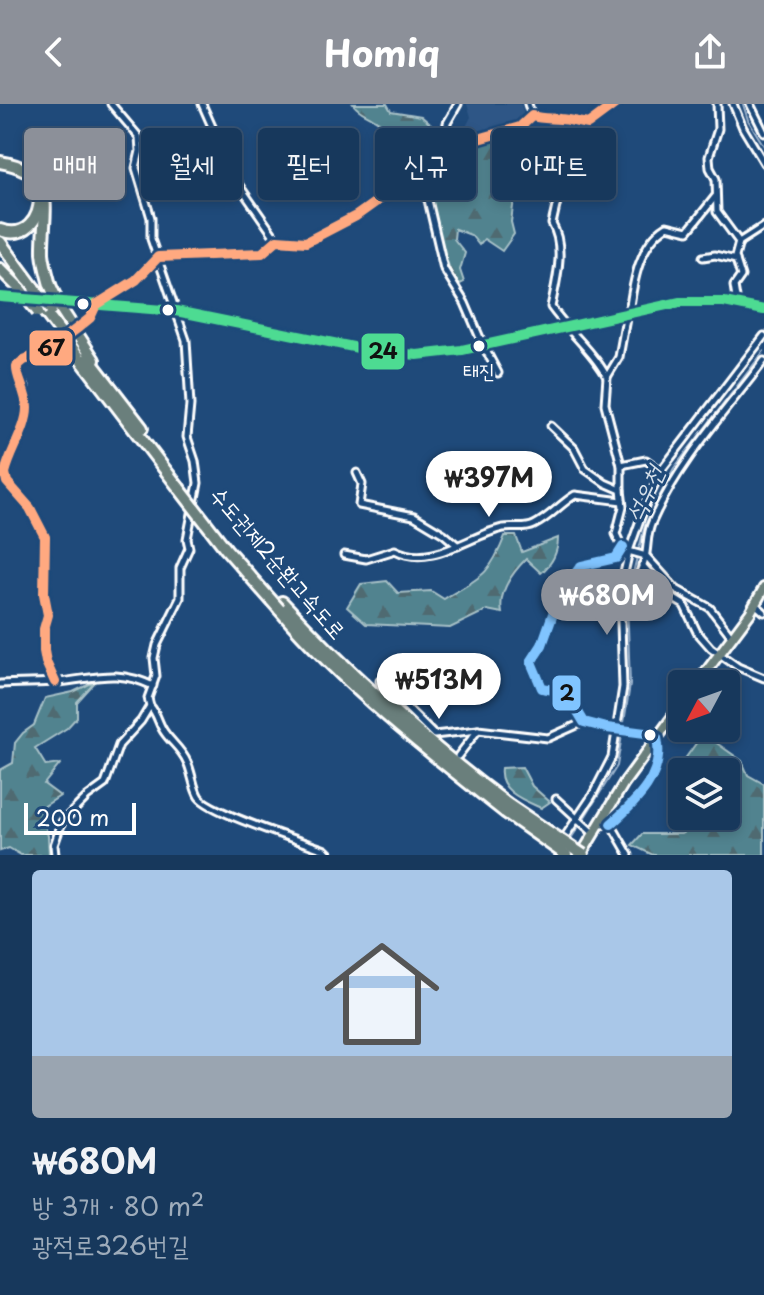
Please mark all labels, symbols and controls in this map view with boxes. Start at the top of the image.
text: Homiq [324,25,440,79]
icon: back [32,30,76,74]
icon: share [688,30,732,74]
chip: 매매 [24,128,125,200]
chip: 월세 [141,128,242,200]
chip: 필터 [258,128,359,200]
chip: 신규 [375,128,476,200]
chip: 아파트 [492,128,616,200]
unlabelled marker [75,296,91,312]
unlabelled marker [160,302,176,318]
line badge: 67 [28,329,74,367]
text: 67 [37,330,65,363]
line badge: 24 [360,332,406,371]
text: 24 [368,333,398,366]
marker: 태진 [471,338,487,354]
place label: 태진 [463,355,495,385]
pin: ₩397M [433,451,545,519]
text: ₩397M [444,457,534,496]
water label: 석우천 [615,457,673,527]
street label: 수도권제2순환고속도로 [203,479,355,646]
pin: ₩680M [551,569,663,637]
text: ₩680M [559,575,655,614]
pin: ₩513M [383,653,495,721]
text: ₩513M [395,659,483,698]
north arrow [668,670,740,742]
map controls [668,670,740,830]
line badge: 2 [551,674,582,712]
text: 2 [559,675,575,708]
unlabelled marker [642,727,658,743]
button: layers [668,758,740,830]
scale bar [24,799,136,835]
text: 200 m [36,800,109,833]
icon: home [310,922,454,1066]
text: ₩680M [32,1134,157,1186]
text: 방 3개 · 80 m² [32,1186,204,1225]
text: 광적로326번길 [32,1225,189,1264]

